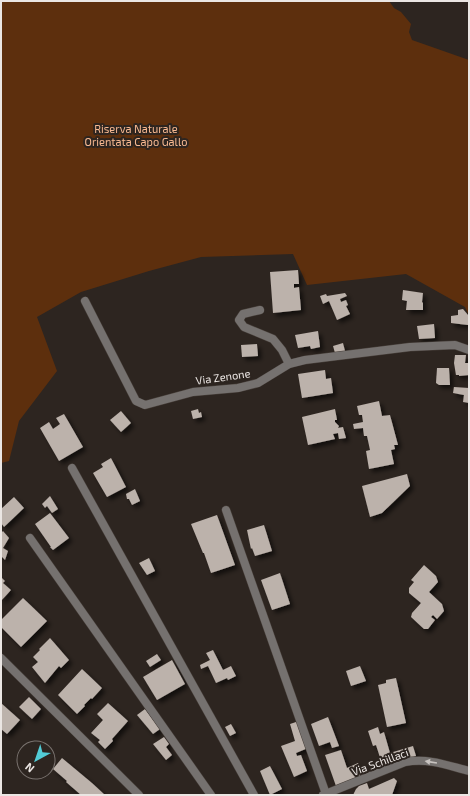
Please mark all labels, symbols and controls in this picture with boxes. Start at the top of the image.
park label: Riserva Naturale Orientata Capo Gallo [85,122,187,148]
street label: Via Zenone [195,366,251,387]
north arrow [16,740,56,780]
street label: Via Schillaci [350,745,410,778]
one-way arrow [425,759,437,765]
text: N [22,760,36,776]

